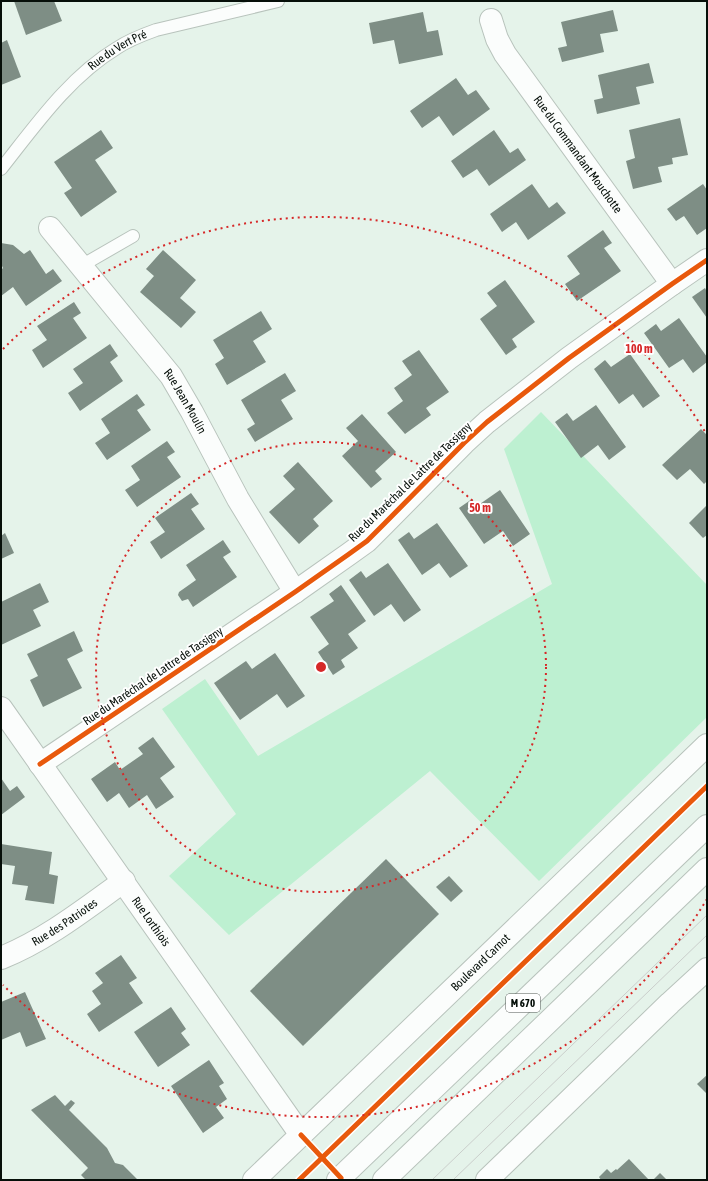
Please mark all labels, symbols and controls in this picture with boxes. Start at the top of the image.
street label: Rue du Vert Pré [85,27,149,73]
street label: Rue du Commandant Mouchotte [531,93,625,216]
text: 100 m [625,342,653,356]
street label: Rue Jean Moulin [161,366,209,436]
street label: Rue du Maréchal de Lattre de Tassigny [346,419,475,545]
text: 50 m [469,501,491,515]
street label: Rue du Maréchal de Lattre de Tassigny [80,624,226,728]
centre of rings [314,660,328,674]
street label: Rue Lorthiois [129,894,173,949]
street label: Rue des Patriotes [29,896,100,949]
street label: Boulevard Carnot [448,931,513,994]
road number: M 670 [506,994,540,1012]

